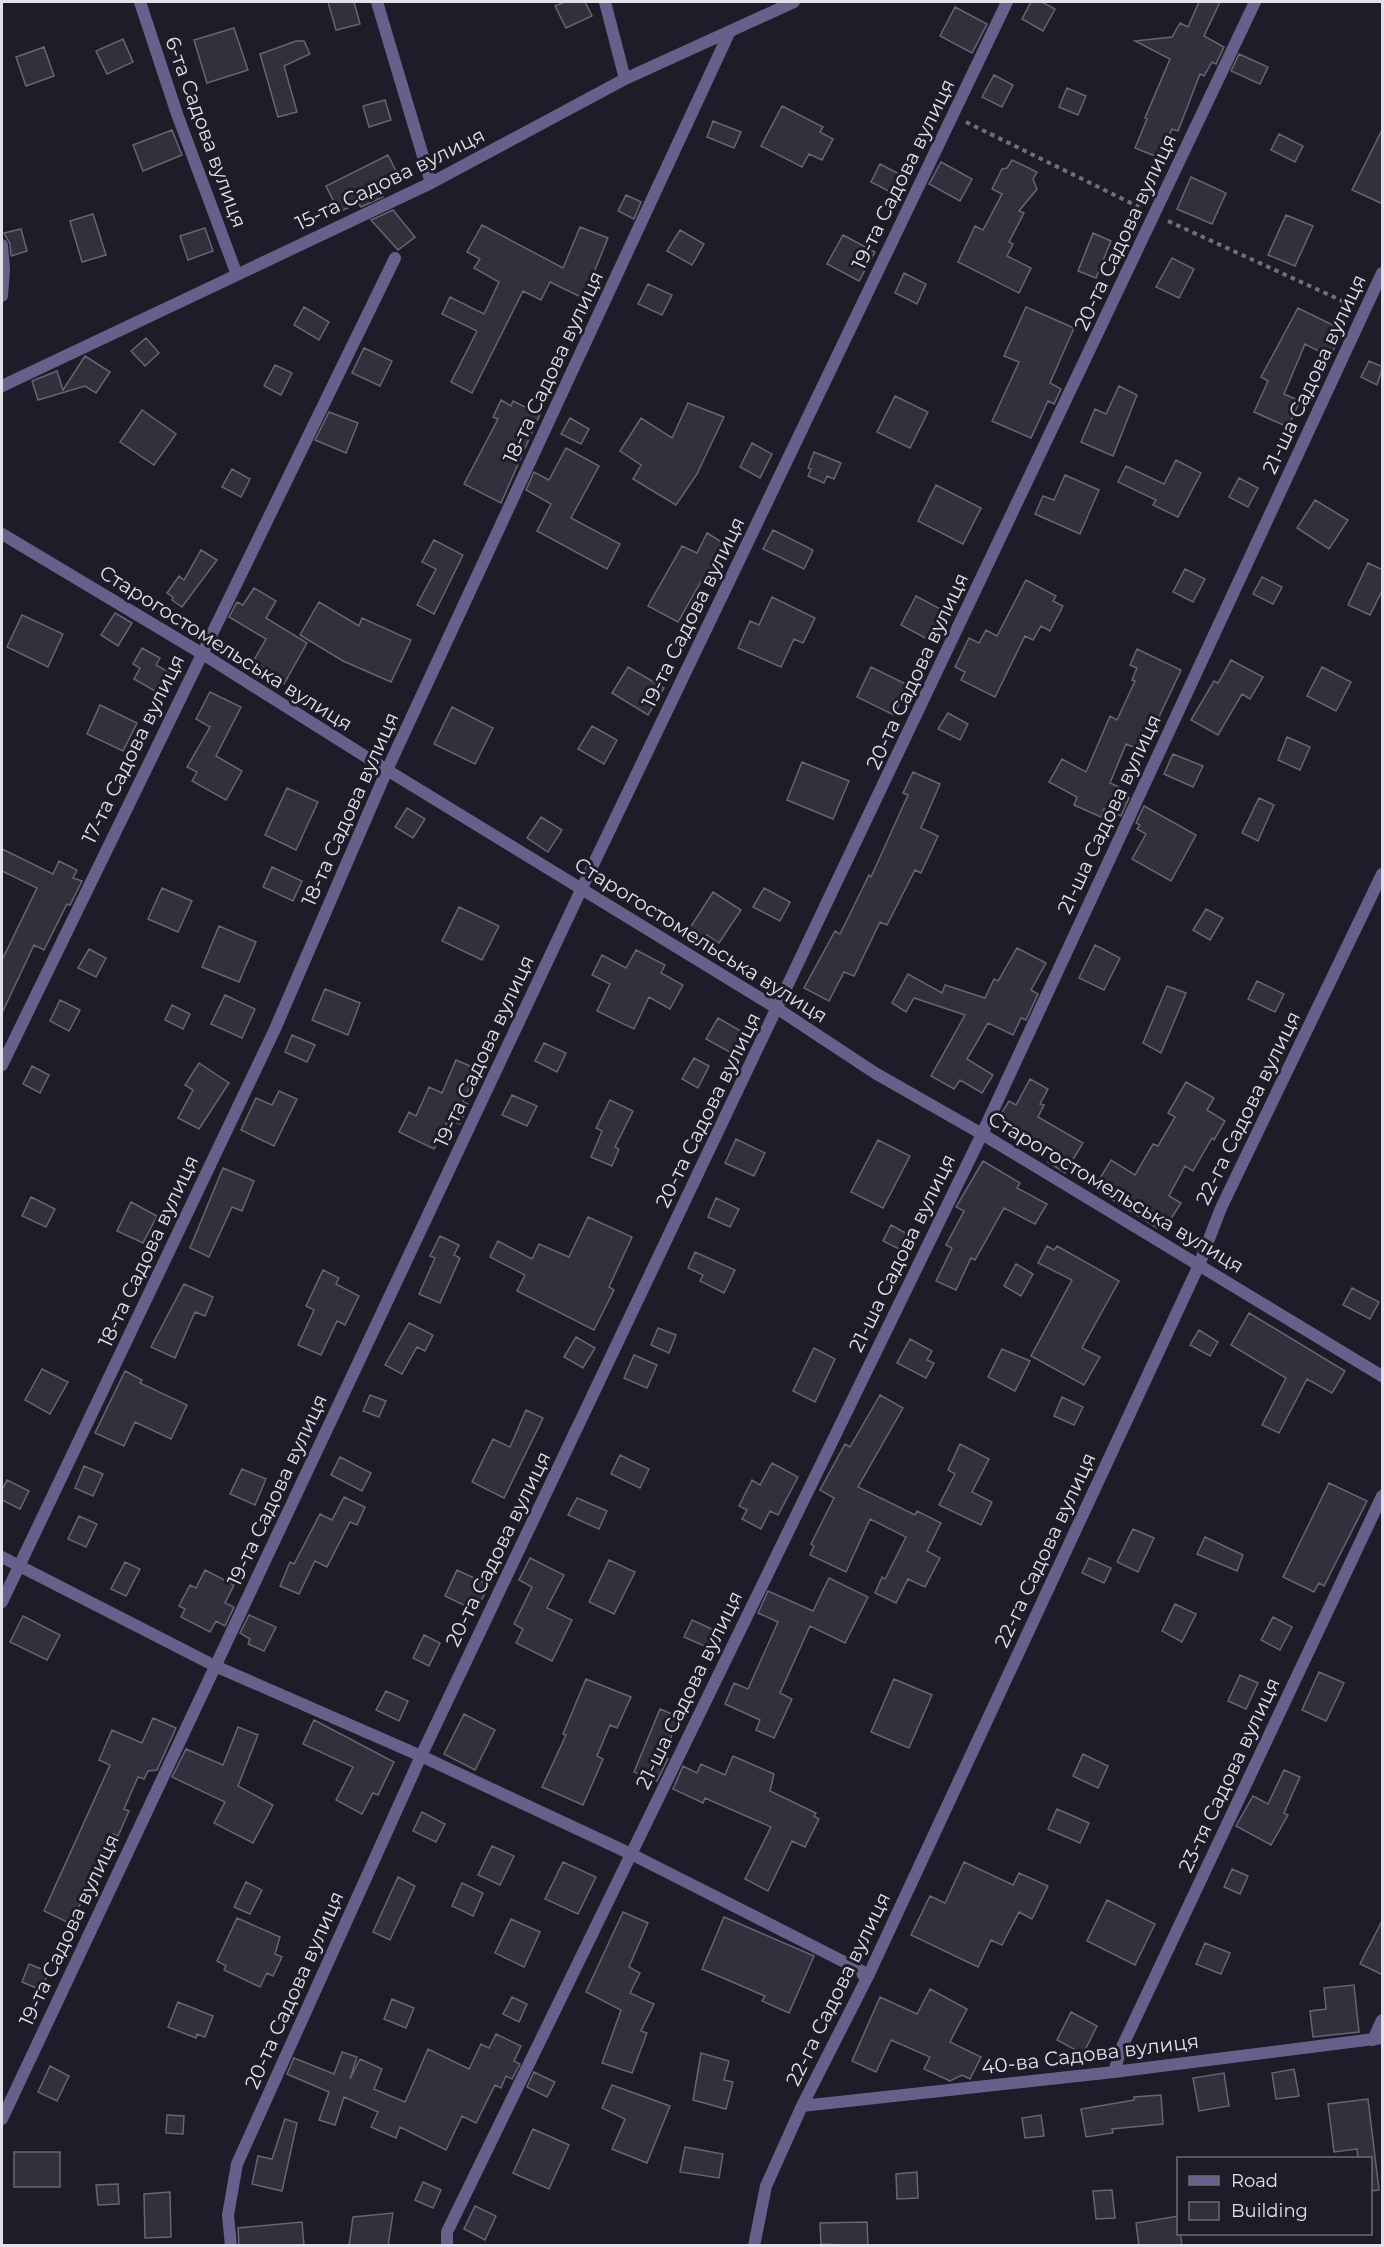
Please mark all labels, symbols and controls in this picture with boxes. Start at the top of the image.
street label: 6-та Садова вулиця [160,33,252,231]
street label: 19-та Садова вулиця [846,75,960,273]
street label: 15-та Садова вулиця [291,123,489,235]
street label: 20-та Садова вулиця [1069,130,1181,334]
street label: 18-та Садова вулиця [498,267,608,467]
street label: 21-ша Садова вулиця [1257,270,1371,478]
street label: 19-та Садова вулиця [636,513,750,711]
street label: Старогостомельська вулиця [95,560,357,736]
street label: 20-та Садова вулиця [861,569,973,773]
street label: 17-та Садова вулиця [77,651,189,847]
street label: 18-та Садова вулиця [296,709,404,909]
street label: 21-ша Садова вулиця [1052,710,1166,918]
street label: Старогостомельська вулиця [570,852,832,1028]
street label: 19-та Садова вулиця [429,951,539,1151]
street label: 22-га Садова вулиця [1191,1007,1305,1209]
street label: 20-та Садова вулиця [650,1009,766,1211]
street label: Старогостомельська вулиця [984,1106,1248,1278]
street label: 21-ша Садова вулиця [844,1150,960,1356]
street label: 18-та Садова вулиця [93,1151,203,1351]
street label: 19-та Садова вулиця [222,1390,332,1590]
street label: 20-та Садова вулиця [440,1448,556,1650]
street label: 22-га Садова вулиця [989,1449,1101,1651]
street label: 21-ша Садова вулиця [631,1587,747,1793]
street label: 23-тя Садова вулиця [1173,1674,1285,1876]
street label: 19-та Садова вулиця [14,1830,124,2030]
street label: 20-та Садова вулиця [240,1887,348,2093]
street label: 22-га Садова вулиця [781,1888,895,2090]
street label: 40-ва Садова вулиця [980,2029,1200,2079]
legend [1177,2157,1372,2235]
text: Road [1231,2170,1278,2192]
text: Building [1231,2200,1308,2222]

